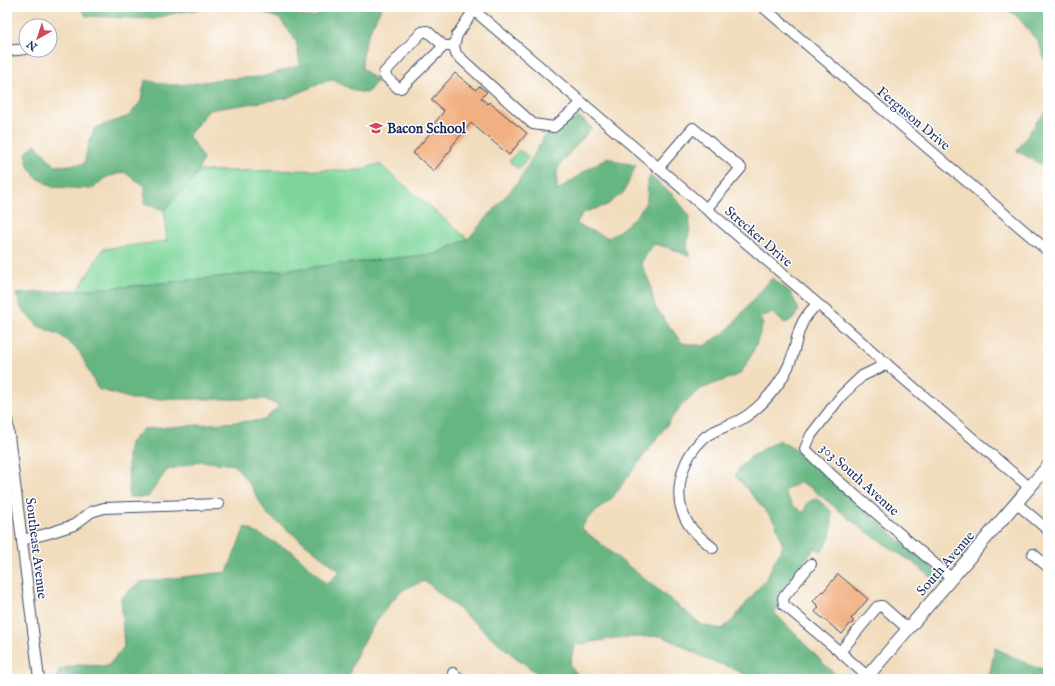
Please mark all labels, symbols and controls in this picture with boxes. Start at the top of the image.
north arrow [18,18,58,58]
text: N [24,36,41,54]
street label: Ferguson Drive [873,83,954,155]
school or university icon: Bacon School [368,120,384,136]
place label: Bacon School [387,120,467,138]
street label: Strecker Drive [721,202,796,272]
street label: 303 South Avenue [816,439,903,520]
street label: Southeast Avenue [21,496,51,600]
street label: South Avenue [913,527,979,600]

